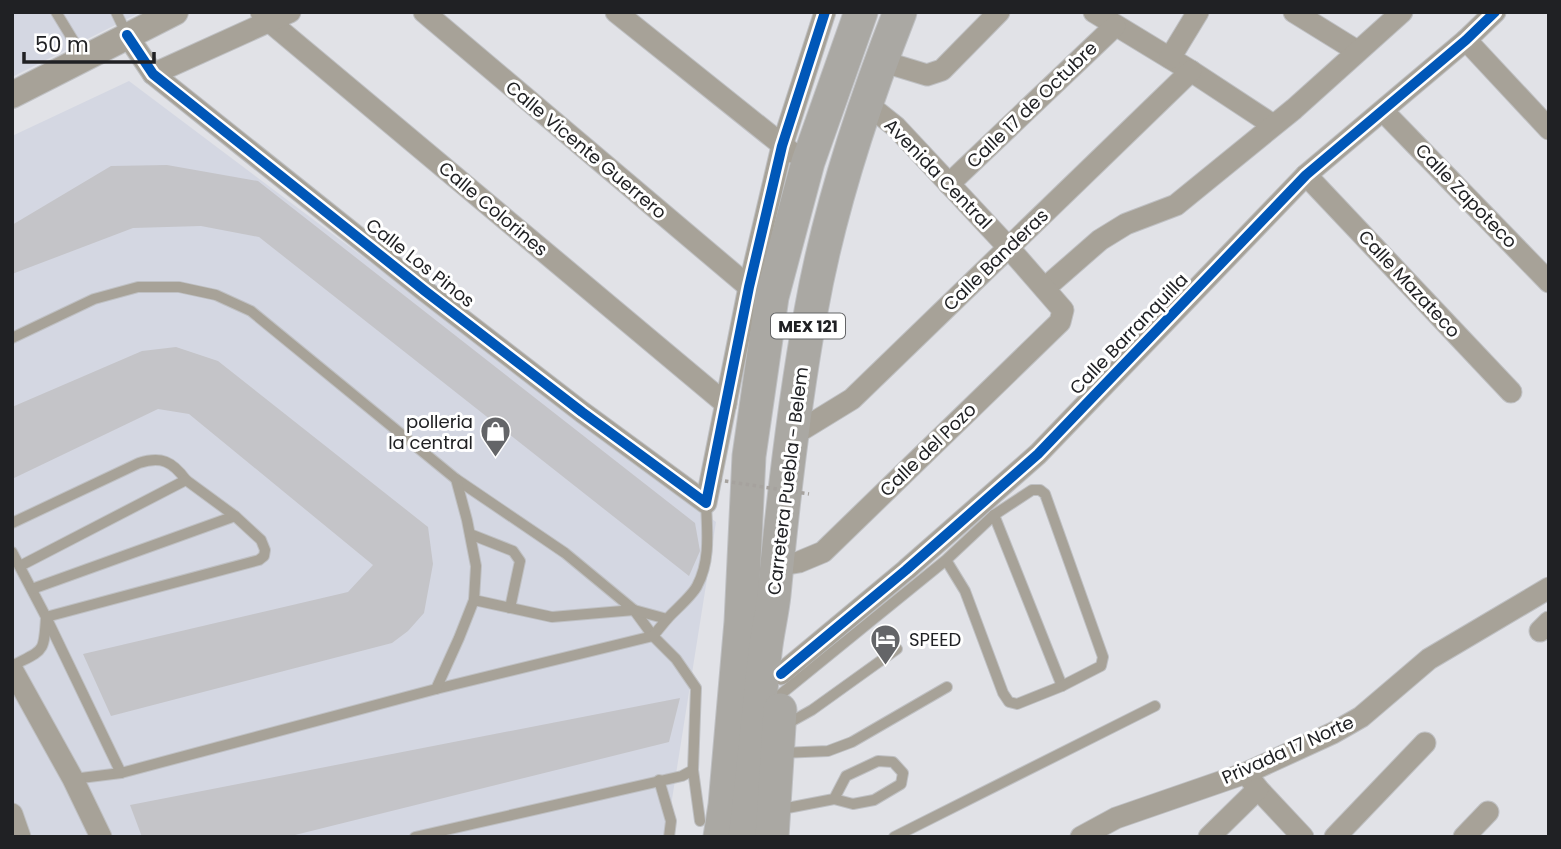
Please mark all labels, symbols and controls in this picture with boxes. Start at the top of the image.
scale bar [24,21,154,65]
text: 50 m [35,30,89,59]
street label: Calle 17 de Octubre [961,36,1102,174]
street label: Calle Vicente Guerrero [500,75,672,224]
street label: Avenida Central [879,113,998,234]
street label: Calle Zapoteco [1410,138,1523,253]
street label: Calle Colorines [433,156,553,262]
street label: Calle Banderas [938,203,1054,316]
street label: Calle Los Pinos [361,212,480,313]
street label: Calle Mazateco [1353,224,1466,343]
street label: Calle Barranquilla [1064,267,1193,400]
road number: MEX 121 [771,314,845,338]
street label: Carretera Puebla - Belem [761,365,814,596]
street label: Calle del Pozo [874,397,981,502]
place label: polleria la central [388,409,473,455]
shop icon: polleria la central [479,415,513,459]
hotel icon: SPEED [869,623,903,667]
place label: SPEED [909,627,961,652]
street label: Privada 17 Norte [1218,709,1358,790]

